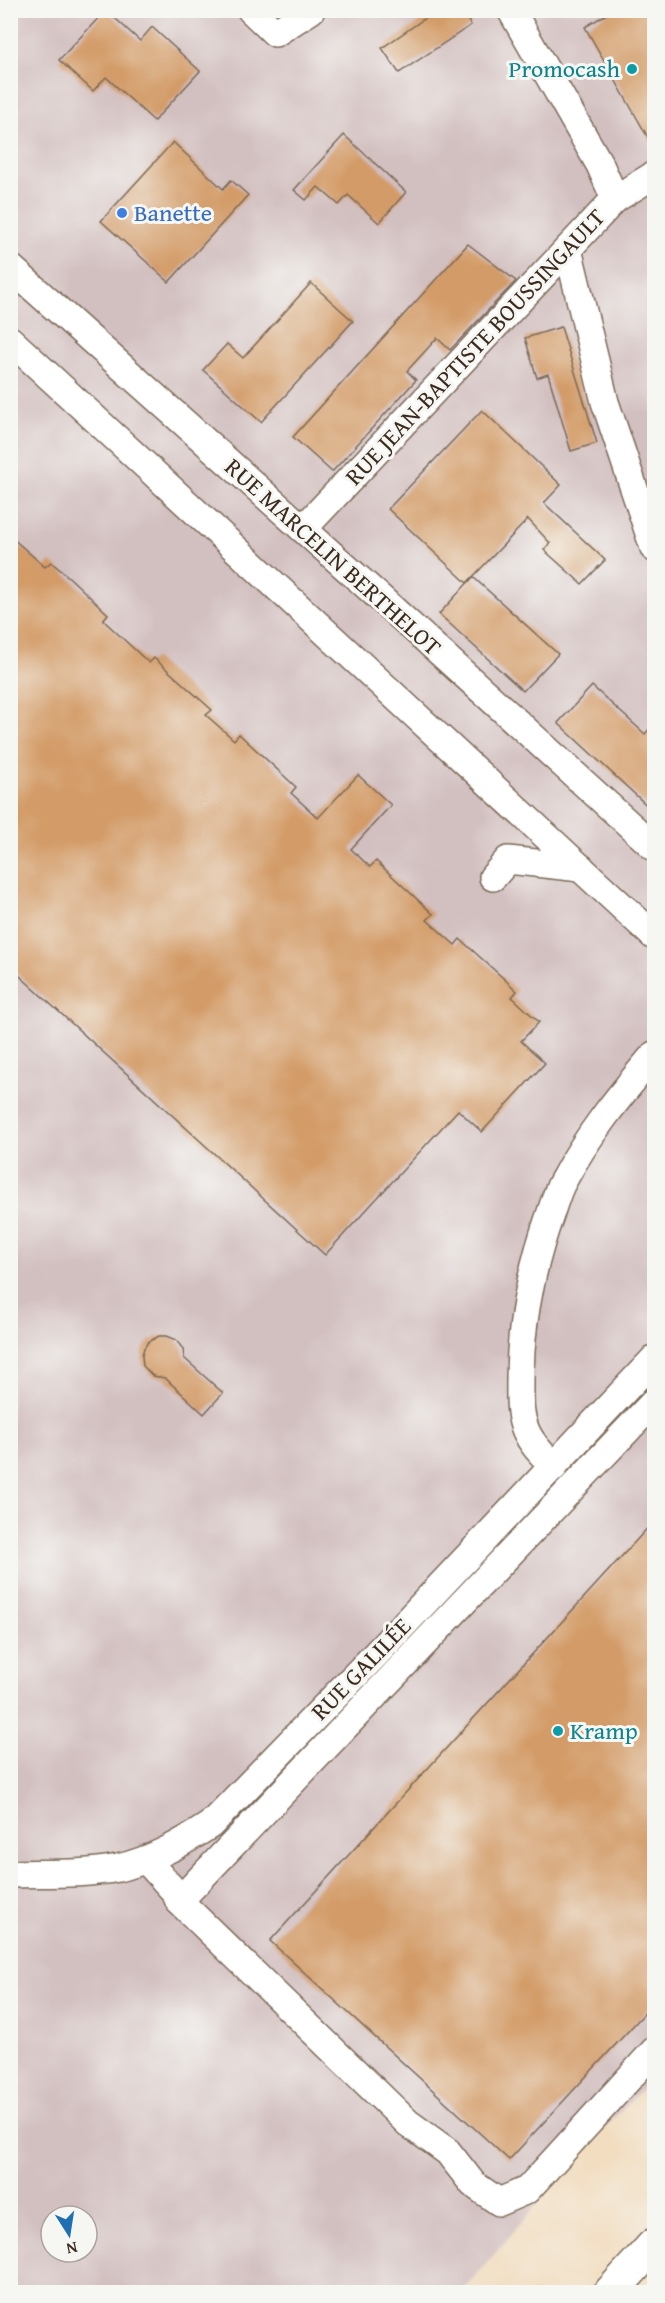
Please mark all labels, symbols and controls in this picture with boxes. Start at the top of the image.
place label: Promocash [508,51,621,86]
marker: Promocash [625,62,639,76]
place label: Banette [134,195,212,230]
street label: RUE JEAN-BAPTISTE BOUSSINGAULT [337,200,613,493]
marker: Banette [115,206,129,220]
street label: RUE MARCELIN BERTHELOT [217,450,449,664]
street label: RUE GALILÉE [303,1609,419,1728]
place label: Kramp [570,1713,638,1748]
marker: Kramp [551,1724,565,1738]
north arrow [39,2204,99,2264]
text: N [64,2236,80,2262]

